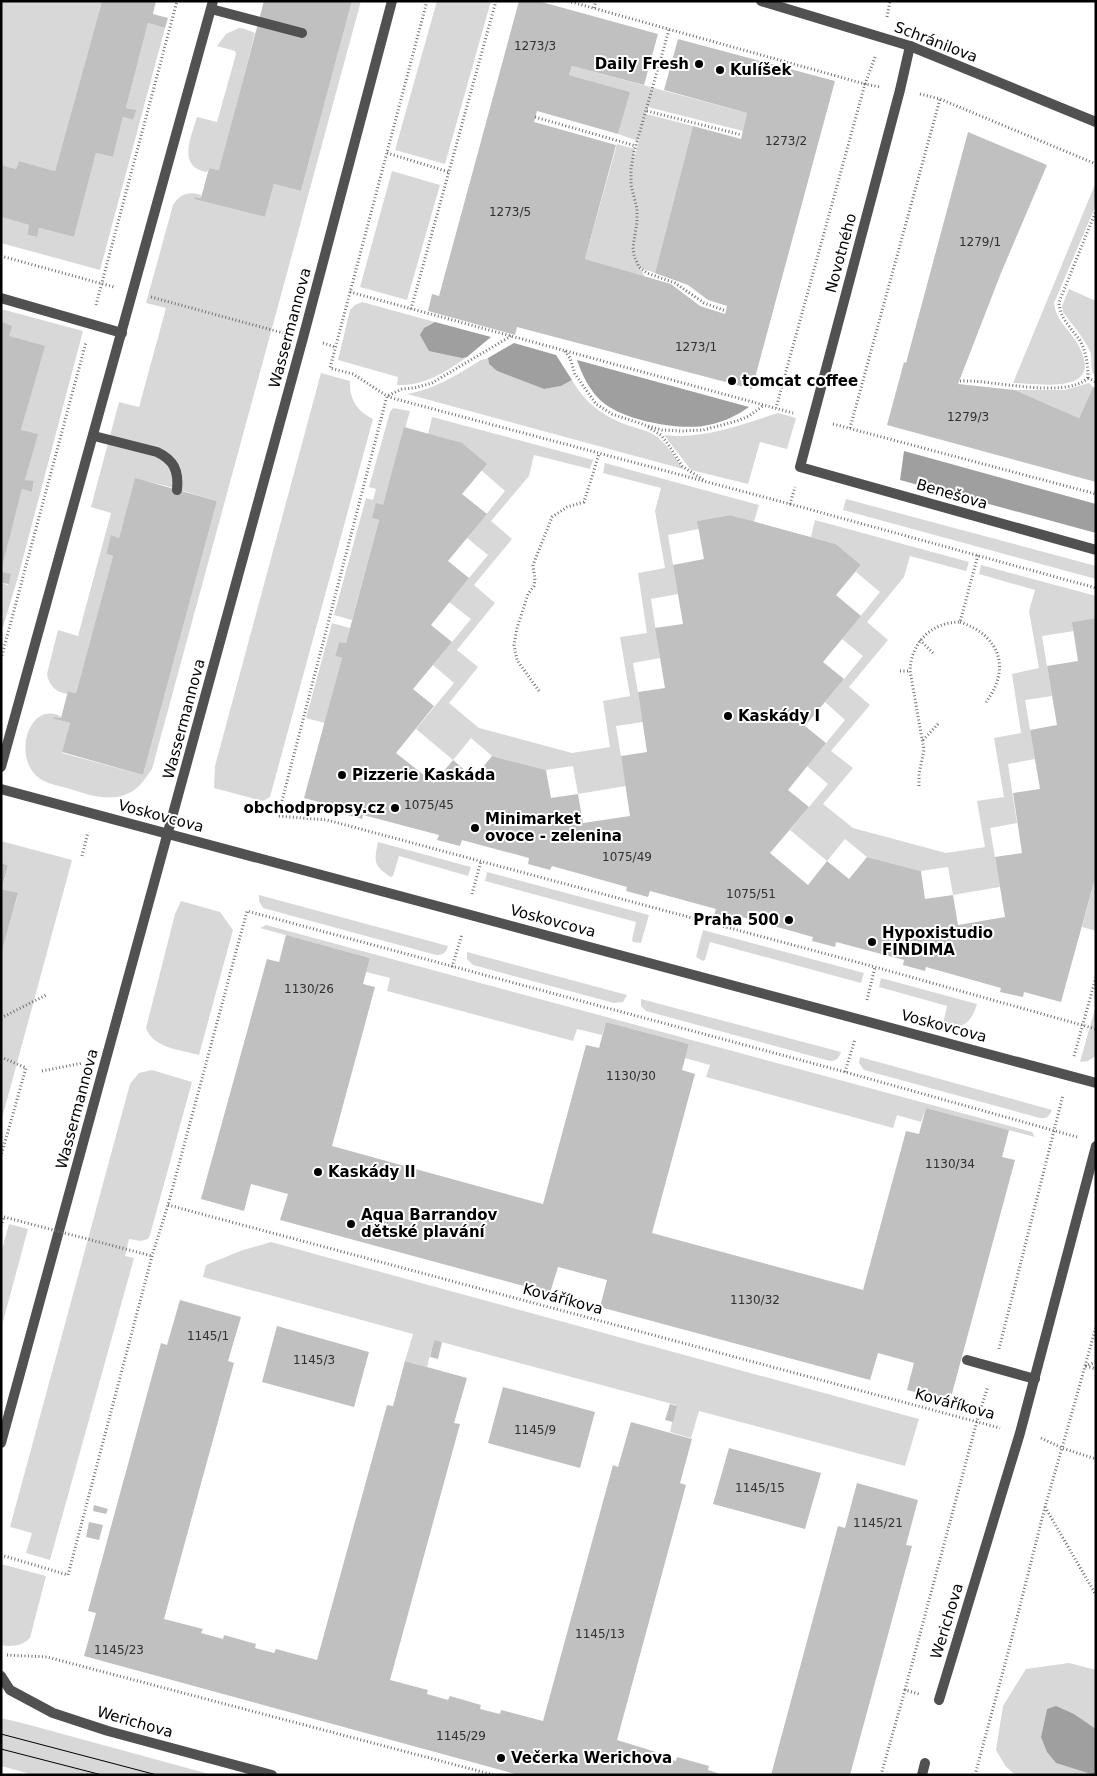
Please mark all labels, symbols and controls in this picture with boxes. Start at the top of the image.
street label: Schránilova [892,18,980,66]
house number: 1273/3 [514,39,556,53]
place label: Daily Fresh [595,55,689,73]
marker: Daily Fresh [693,58,705,70]
place label: Kulíšek [730,61,792,79]
marker: Kulíšek [714,64,726,76]
house number: 1273/2 [765,134,807,148]
house number: 1273/5 [489,205,531,219]
street label: Novotného [822,211,860,295]
house number: 1279/1 [959,235,1001,249]
street label: Wassermannova [265,266,315,390]
house number: 1273/1 [675,340,717,354]
place label: tomcat coffee [742,372,858,390]
marker: tomcat coffee [726,375,738,387]
house number: 1279/3 [947,410,989,424]
street label: Benešova [914,475,990,513]
street label: Wassermannova [159,657,209,781]
place label: Kaskády I [738,707,820,725]
marker: Kaskády I [722,710,734,722]
place label: Pizzerie Kaskáda [352,766,495,784]
marker: Pizzerie Kaskáda [336,769,348,781]
street label: Voskovcova [116,796,206,836]
house number: 1075/45 [404,798,454,812]
place label: obchodpropsy.cz [244,799,385,817]
marker: obchodpropsy.cz [389,802,401,814]
place label: Minimarket ovoce - zelenina [485,810,622,845]
marker: Minimarket ovoce - zelenina [469,822,481,834]
house number: 1075/49 [602,850,652,864]
house number: 1075/51 [726,887,776,901]
street label: Voskovcova [508,901,598,941]
place label: Praha 500 [693,911,779,929]
marker: Praha 500 [783,914,795,926]
place label: Hypoxistudio FINDIMA [882,924,993,959]
marker: Hypoxistudio FINDIMA [866,936,878,948]
house number: 1130/26 [284,982,334,996]
street label: Voskovcova [899,1006,989,1046]
street label: Wassermannova [52,1047,102,1171]
house number: 1130/30 [606,1069,656,1083]
house number: 1130/34 [925,1157,975,1171]
place label: Kaskády II [328,1163,416,1181]
marker: Kaskády II [312,1166,324,1178]
place label: Aqua Barrandov dětské plavání [361,1206,498,1241]
marker: Aqua Barrandov dětské plavání [345,1218,357,1230]
street label: Kováříkova [521,1280,605,1318]
house number: 1130/32 [730,1293,780,1307]
house number: 1145/1 [187,1329,229,1343]
house number: 1145/3 [293,1353,335,1367]
street label: Kováříkova [913,1385,997,1423]
house number: 1145/9 [514,1423,556,1437]
house number: 1145/15 [735,1481,785,1495]
house number: 1145/21 [853,1516,903,1530]
street label: Werichova [927,1581,967,1661]
house number: 1145/13 [575,1627,625,1641]
house number: 1145/23 [94,1643,144,1657]
street label: Werichova [95,1703,175,1741]
house number: 1145/29 [436,1729,486,1743]
place label: Večerka Werichova [511,1749,672,1767]
marker: Večerka Werichova [495,1752,507,1764]

